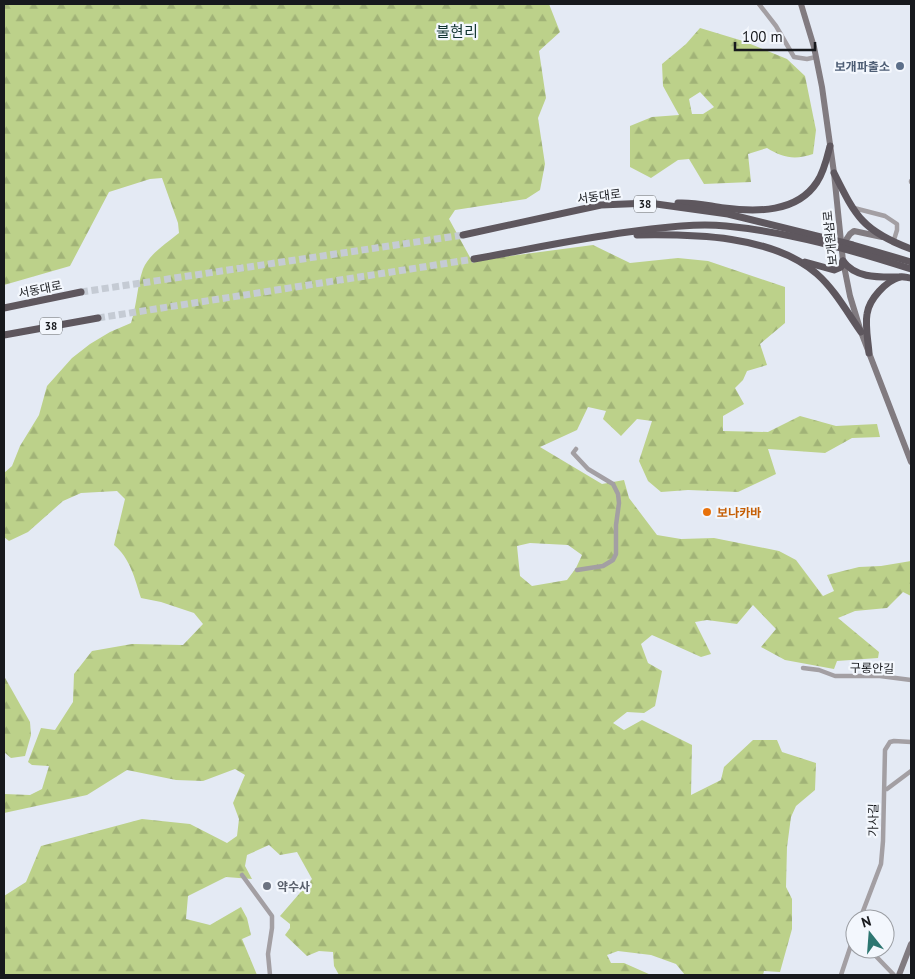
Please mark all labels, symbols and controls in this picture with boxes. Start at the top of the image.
scale bar [735,20,815,52]
district label: 불현리 [436,22,478,41]
text: 100 m [742,27,783,46]
place label: 보개파출소 [835,59,890,74]
marker: 보개파출소 [894,60,906,72]
street label: 서동대로 [576,186,622,206]
road number: 38 [634,195,656,212]
street label: 보개원삼로 [820,210,840,266]
street label: 서동대로 [17,277,63,301]
road number: 38 [40,318,62,334]
place label: 보나카바 [717,505,761,520]
marker: 보나카바 [701,506,713,518]
street label: 구롱안길 [850,660,894,676]
street label: 가사길 [865,803,881,837]
place label: 약수사 [277,879,310,894]
marker: 약수사 [261,880,273,892]
north arrow [845,909,895,959]
text: N [859,912,873,932]

